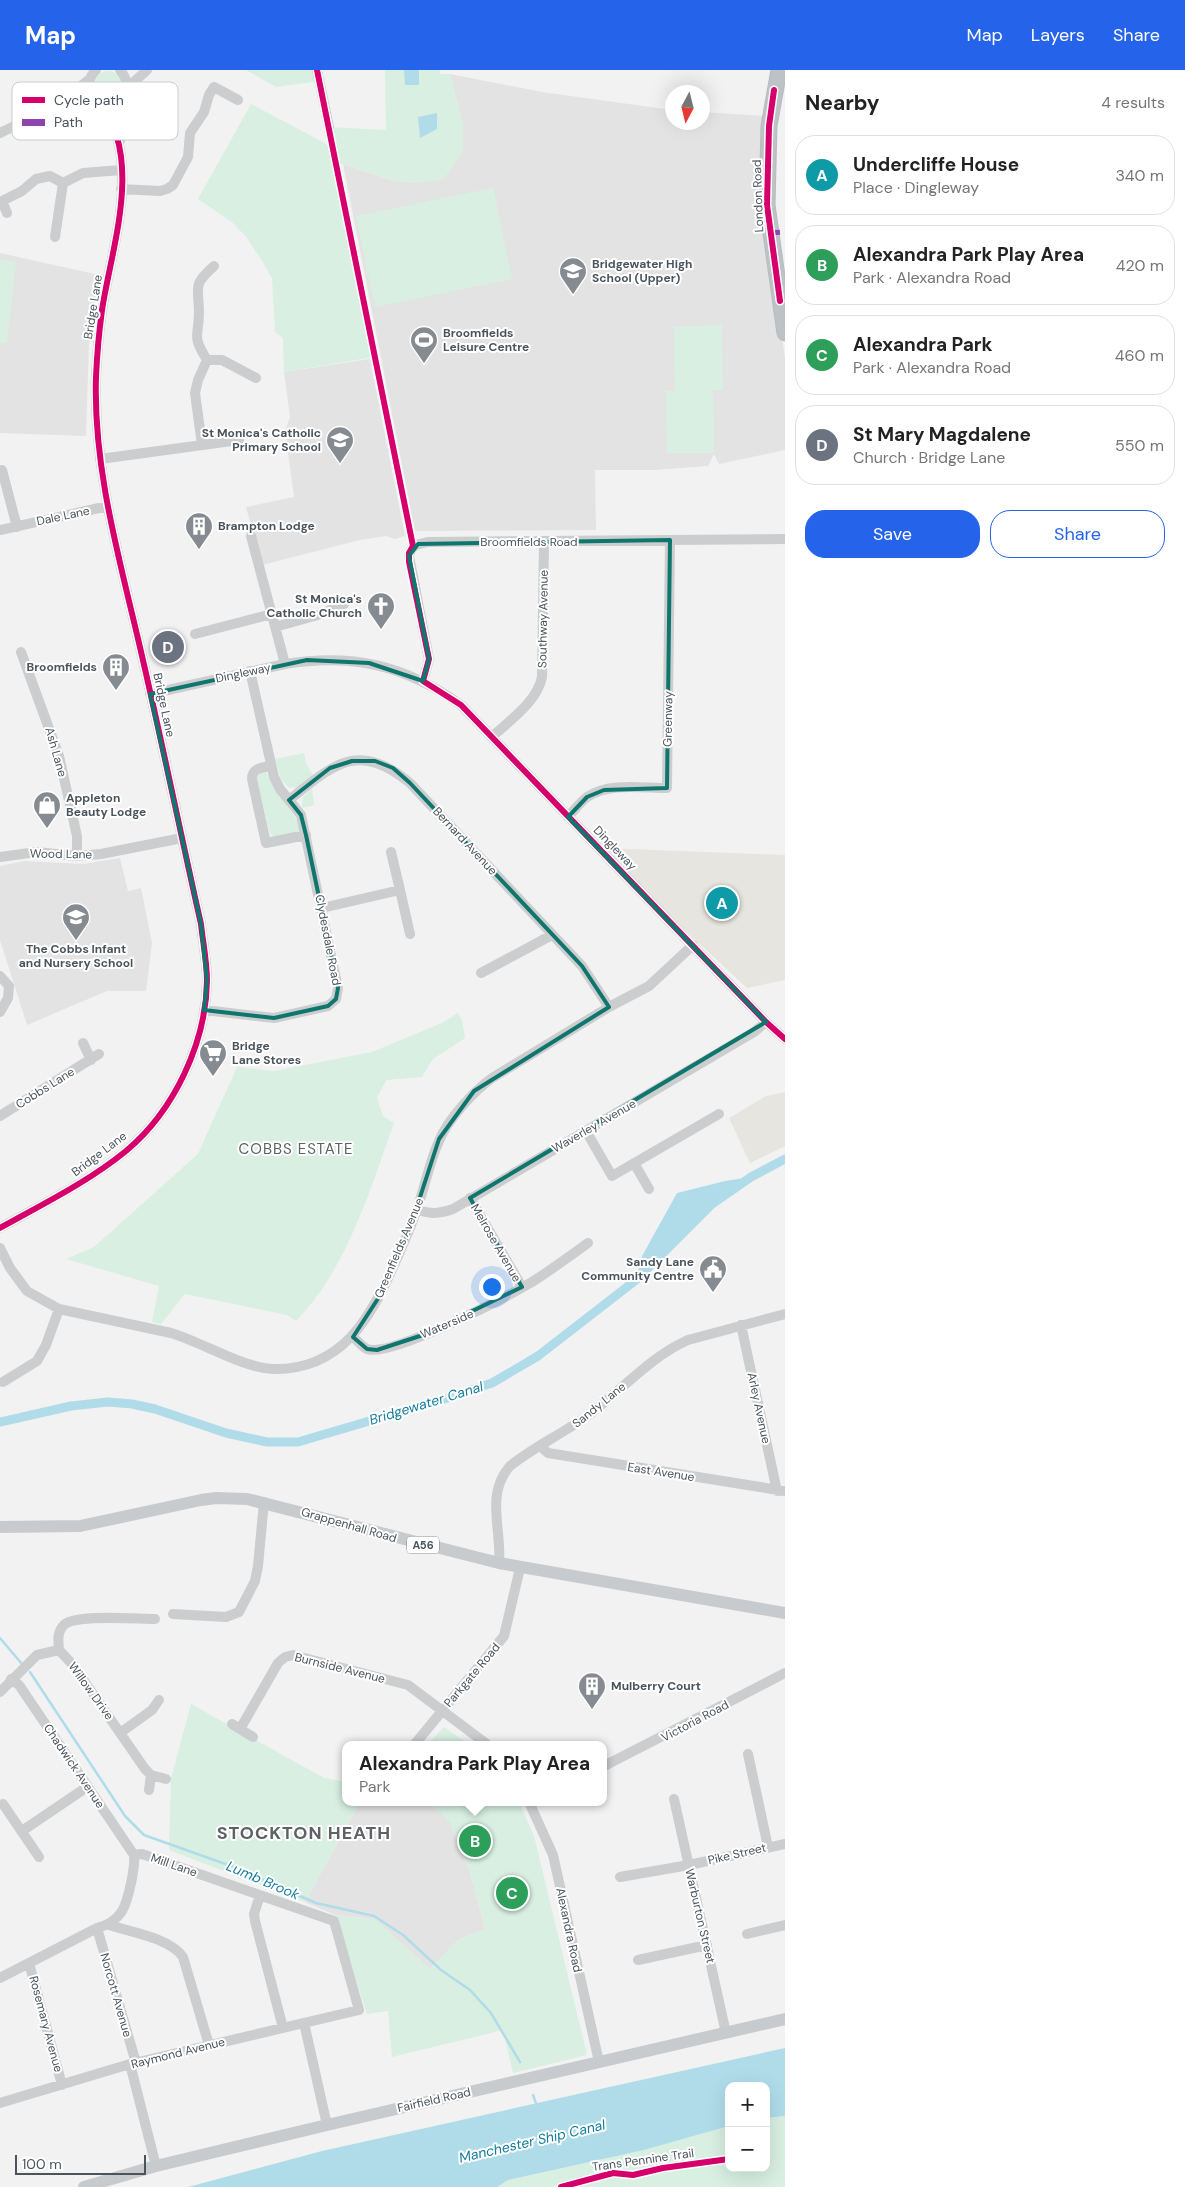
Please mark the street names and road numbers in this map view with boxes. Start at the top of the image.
street label: London Road [749,159,767,233]
street label: Bridge Lane [80,273,106,340]
street label: Dale Lane [35,503,91,529]
street label: Broomfields Road [480,534,578,550]
street label: Southway Avenue [534,569,552,668]
street label: Dingleway [214,659,272,687]
street label: Bridge Lane [149,671,179,739]
street label: Greenway [660,691,676,747]
street label: Ash Lane [41,725,71,779]
street label: Bernard Avenue [429,804,501,879]
street label: Dingleway [590,822,640,874]
street label: Wood Lane [30,845,93,863]
street label: Clydesdale Road [311,893,345,987]
street label: Cobbs Lane [13,1063,78,1112]
street label: Waverley Avenue [549,1095,639,1157]
street label: Bridge Lane [68,1128,130,1180]
street label: Greenfields Avenue [371,1195,427,1301]
street label: Melrose Avenue [467,1201,525,1285]
street label: Waterside [418,1306,476,1342]
street label: Arley Avenue [744,1371,774,1445]
street label: Sandy Lane [569,1378,629,1431]
street label: East Avenue [626,1459,696,1485]
street label: Grappenhall Road [299,1504,399,1546]
road number: A56 [407,1536,439,1554]
street label: Parkgate Road [440,1640,504,1710]
street label: Burnside Avenue [293,1649,387,1687]
street label: Willow Drive [65,1659,117,1723]
street label: Victoria Road [658,1697,732,1745]
street label: Chadwick Avenue [40,1721,108,1811]
street label: Pike Street [706,1839,768,1868]
street label: Mill Lane [149,1850,200,1880]
street label: Warburton Street [681,1867,719,1965]
street label: Alexandra Road [552,1886,586,1974]
street label: Norcott Avenue [96,1951,136,2039]
street label: Rosemary Avenue [25,1974,67,2074]
street label: Raymond Avenue [129,2034,227,2072]
street label: Fairfield Road [396,2084,472,2116]
street label: Trans Pennine Trail [591,2145,695,2175]

